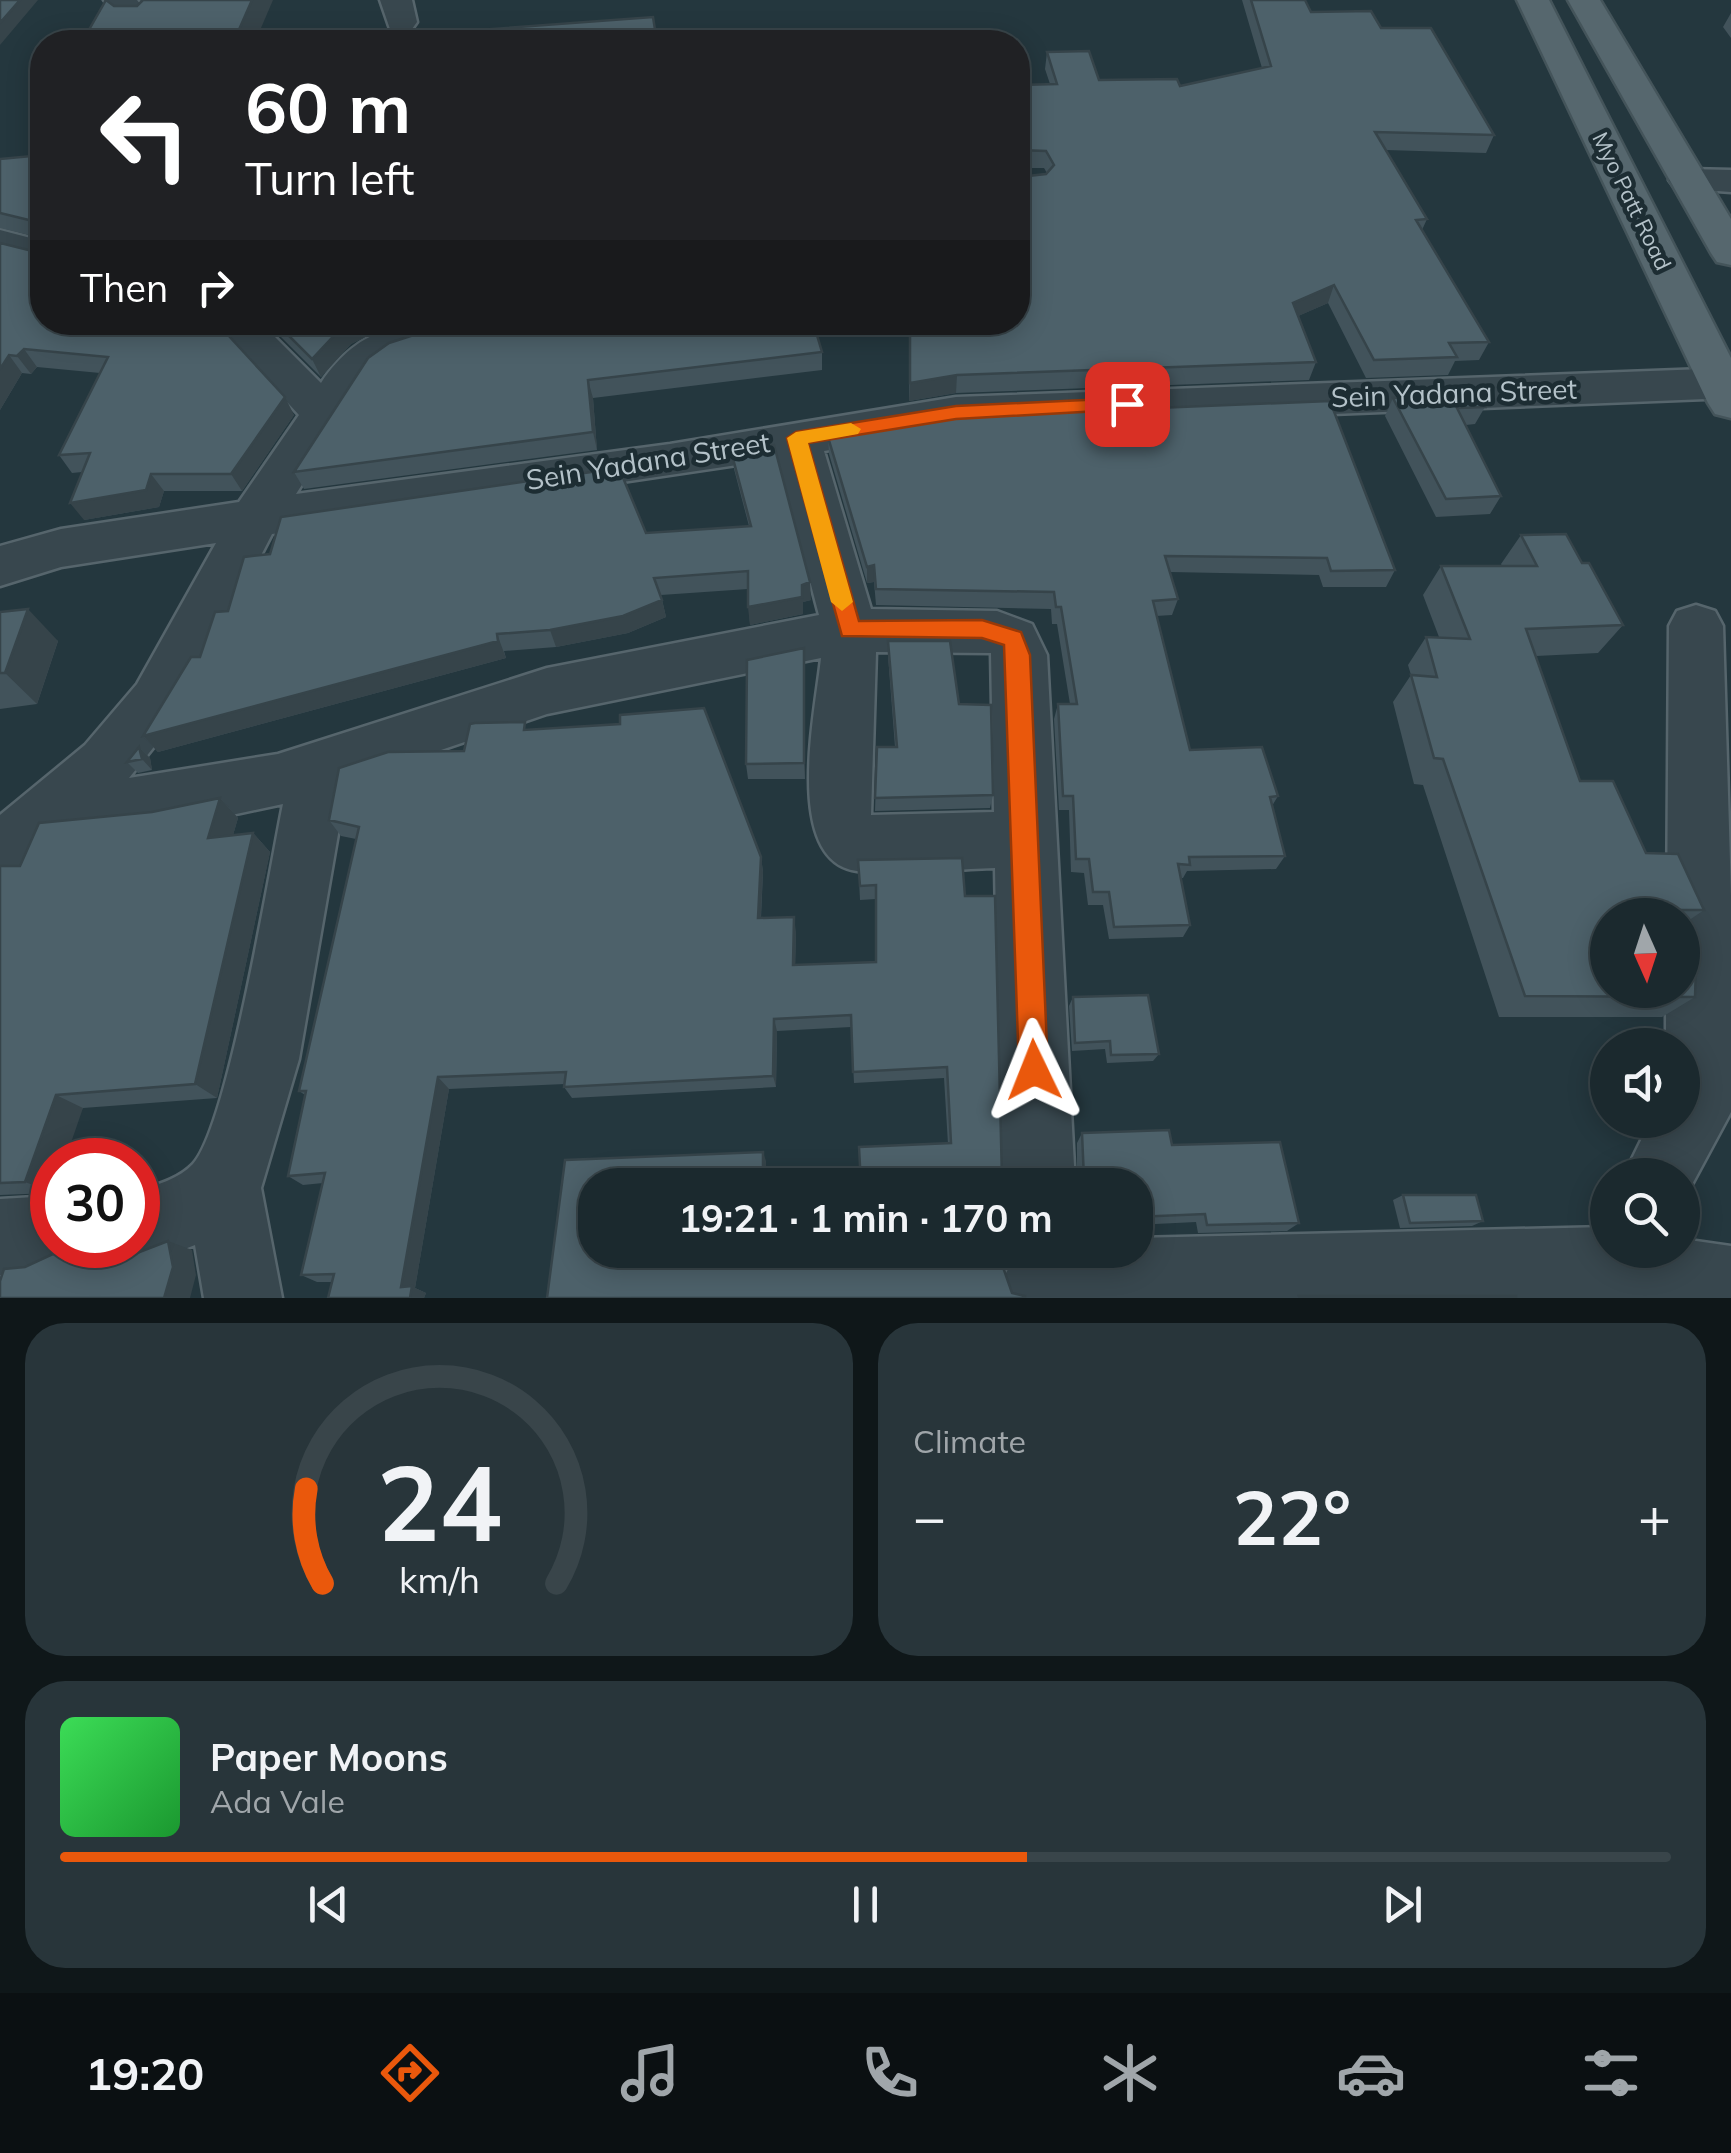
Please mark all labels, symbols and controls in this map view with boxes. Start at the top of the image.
text: 60 m [245,63,411,151]
icon: left [80,70,210,200]
street label: Myo Patt Road [1586,127,1678,275]
text: Turn left [245,150,414,206]
icon: right [188,260,243,315]
text: Then [80,264,168,312]
pin [1085,362,1170,447]
street label: Sein Yadana Street [1330,371,1578,414]
icon: arrive [1100,377,1155,432]
street label: Sein Yadana Street [524,424,772,497]
north arrow [1590,898,1700,1008]
map controls [1590,898,1700,1268]
position arrow [982,1018,1086,1122]
button: sound [1590,1028,1700,1138]
speed limit sign: 30 [30,1138,160,1268]
button: search [1590,1158,1700,1268]
text: 19:21 · 1 min · 170 m [678,1194,1053,1242]
text: Climate [913,1421,1026,1461]
text: 24 [377,1436,501,1567]
text: 22° [1233,1470,1351,1564]
text: − [913,1482,946,1551]
text: + [1638,1482,1671,1551]
text: km/h [399,1557,479,1602]
text: Paper Moons [210,1733,448,1781]
text: Ada Vale [210,1781,345,1821]
icon: previous [301,1877,356,1932]
icon: pause [838,1877,893,1932]
icon: next [1375,1877,1430,1932]
icon: directions [375,2038,445,2108]
icon: music [615,2038,685,2108]
icon: phone [855,2038,925,2108]
icon: climate [1095,2038,1165,2108]
icon: car [1336,2038,1406,2108]
icon: filters [1576,2038,1646,2108]
text: 19:20 [85,2045,204,2101]

